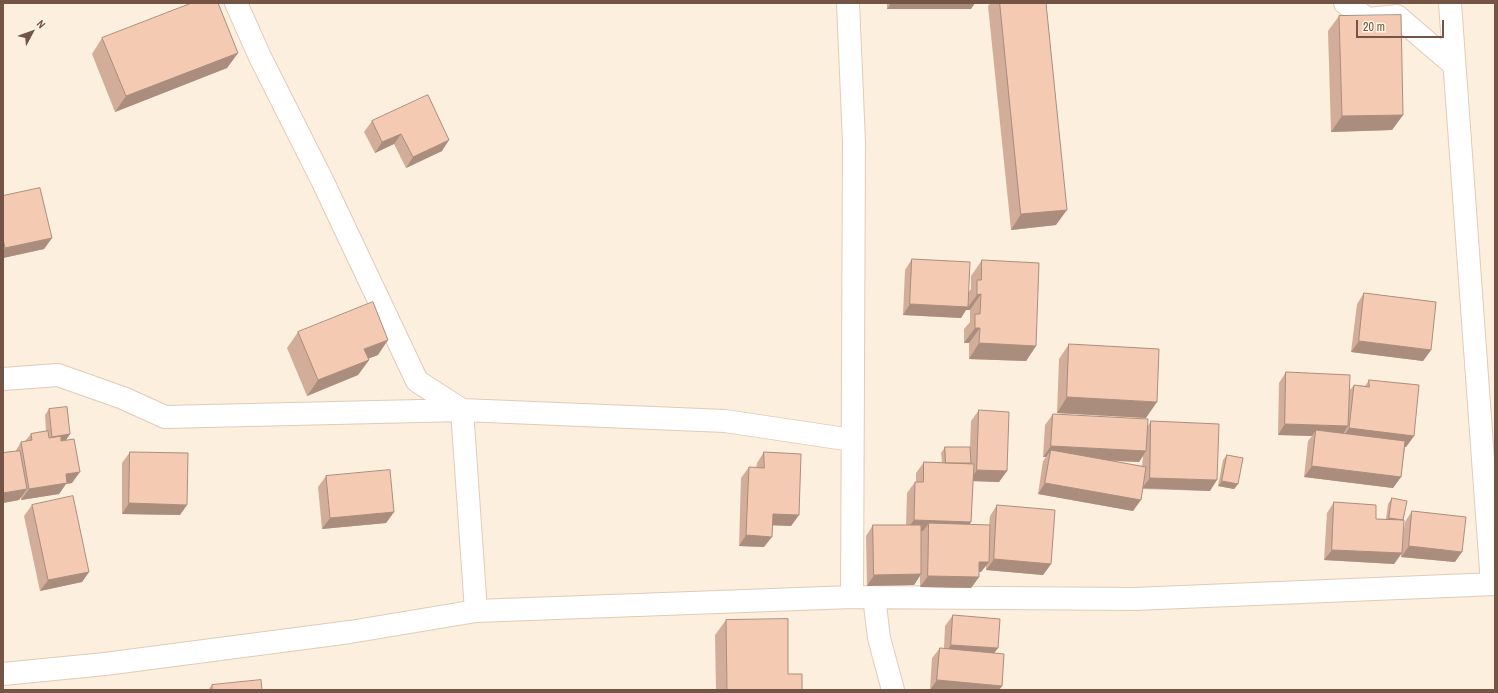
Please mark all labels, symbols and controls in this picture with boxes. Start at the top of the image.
north arrow [12,12,52,52]
scale bar [1358,12,1446,38]
text: N [34,17,48,31]
text: 20 m [1363,19,1385,35]

